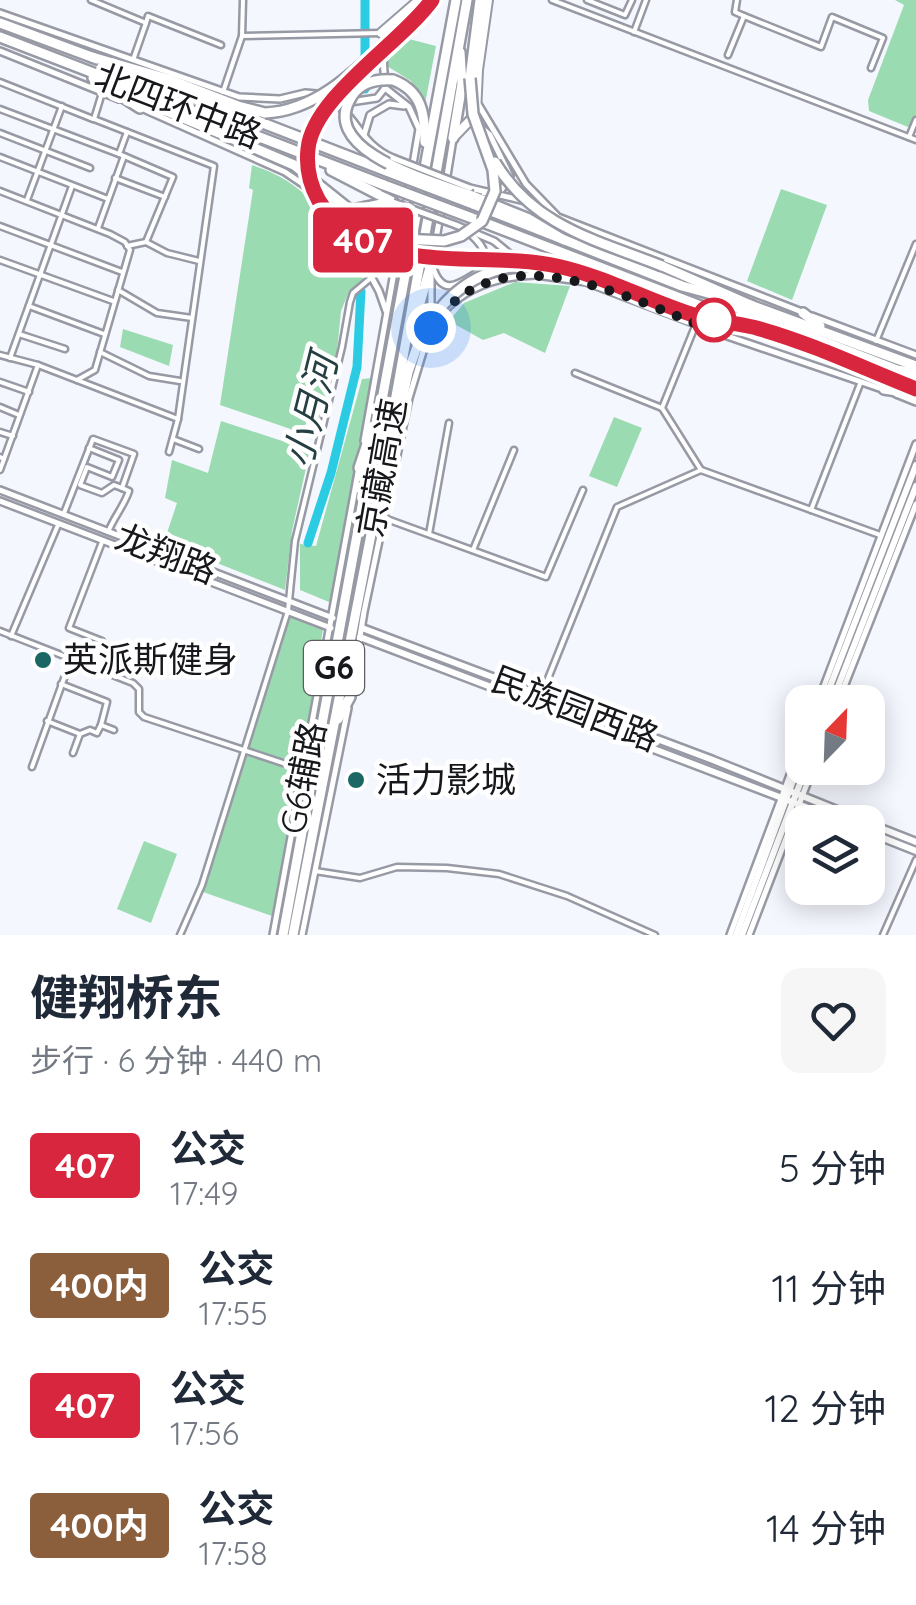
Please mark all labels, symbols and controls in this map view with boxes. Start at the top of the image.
street label: 北四环中路 [89,53,268,157]
line badge: 407 [306,208,420,272]
text: 407 [333,218,393,262]
unlabelled marker [693,299,735,341]
your location [406,303,456,353]
water label: 小月河 [273,343,349,472]
street label: 京藏高速 [347,395,415,541]
street label: 龙翔路 [109,514,223,592]
place label: 英派斯健身 [63,637,238,681]
road number: G6 [304,641,364,695]
marker: 英派斯健身 [32,649,54,671]
street label: 民族园西路 [486,656,665,760]
north arrow [785,685,885,785]
map controls [785,685,885,905]
street label: G6辅路 [270,718,334,838]
place label: 活力影城 [376,757,516,801]
marker: 活力影城 [345,769,367,791]
button: layers [785,805,885,905]
text: 健翔桥东 [30,967,222,1027]
button: heart [781,968,886,1073]
text: 步行 · 6 分钟 · 440 m [30,1040,322,1080]
text: 公交 [170,1124,246,1172]
text: 407 [55,1143,115,1187]
text: 5 分钟 [779,1144,886,1192]
text: 17:49 [170,1173,238,1213]
text: 公交 [199,1244,275,1292]
text: 400内 [50,1263,149,1307]
text: 11 分钟 [772,1264,886,1312]
text: 17:55 [199,1293,268,1333]
text: 公交 [170,1364,246,1412]
text: 407 [55,1383,115,1427]
text: 12 分钟 [765,1384,886,1432]
text: 17:56 [170,1413,239,1453]
text: 公交 [199,1484,275,1532]
text: 400内 [50,1503,149,1547]
text: 14 分钟 [766,1504,886,1552]
text: 17:58 [199,1533,268,1573]

